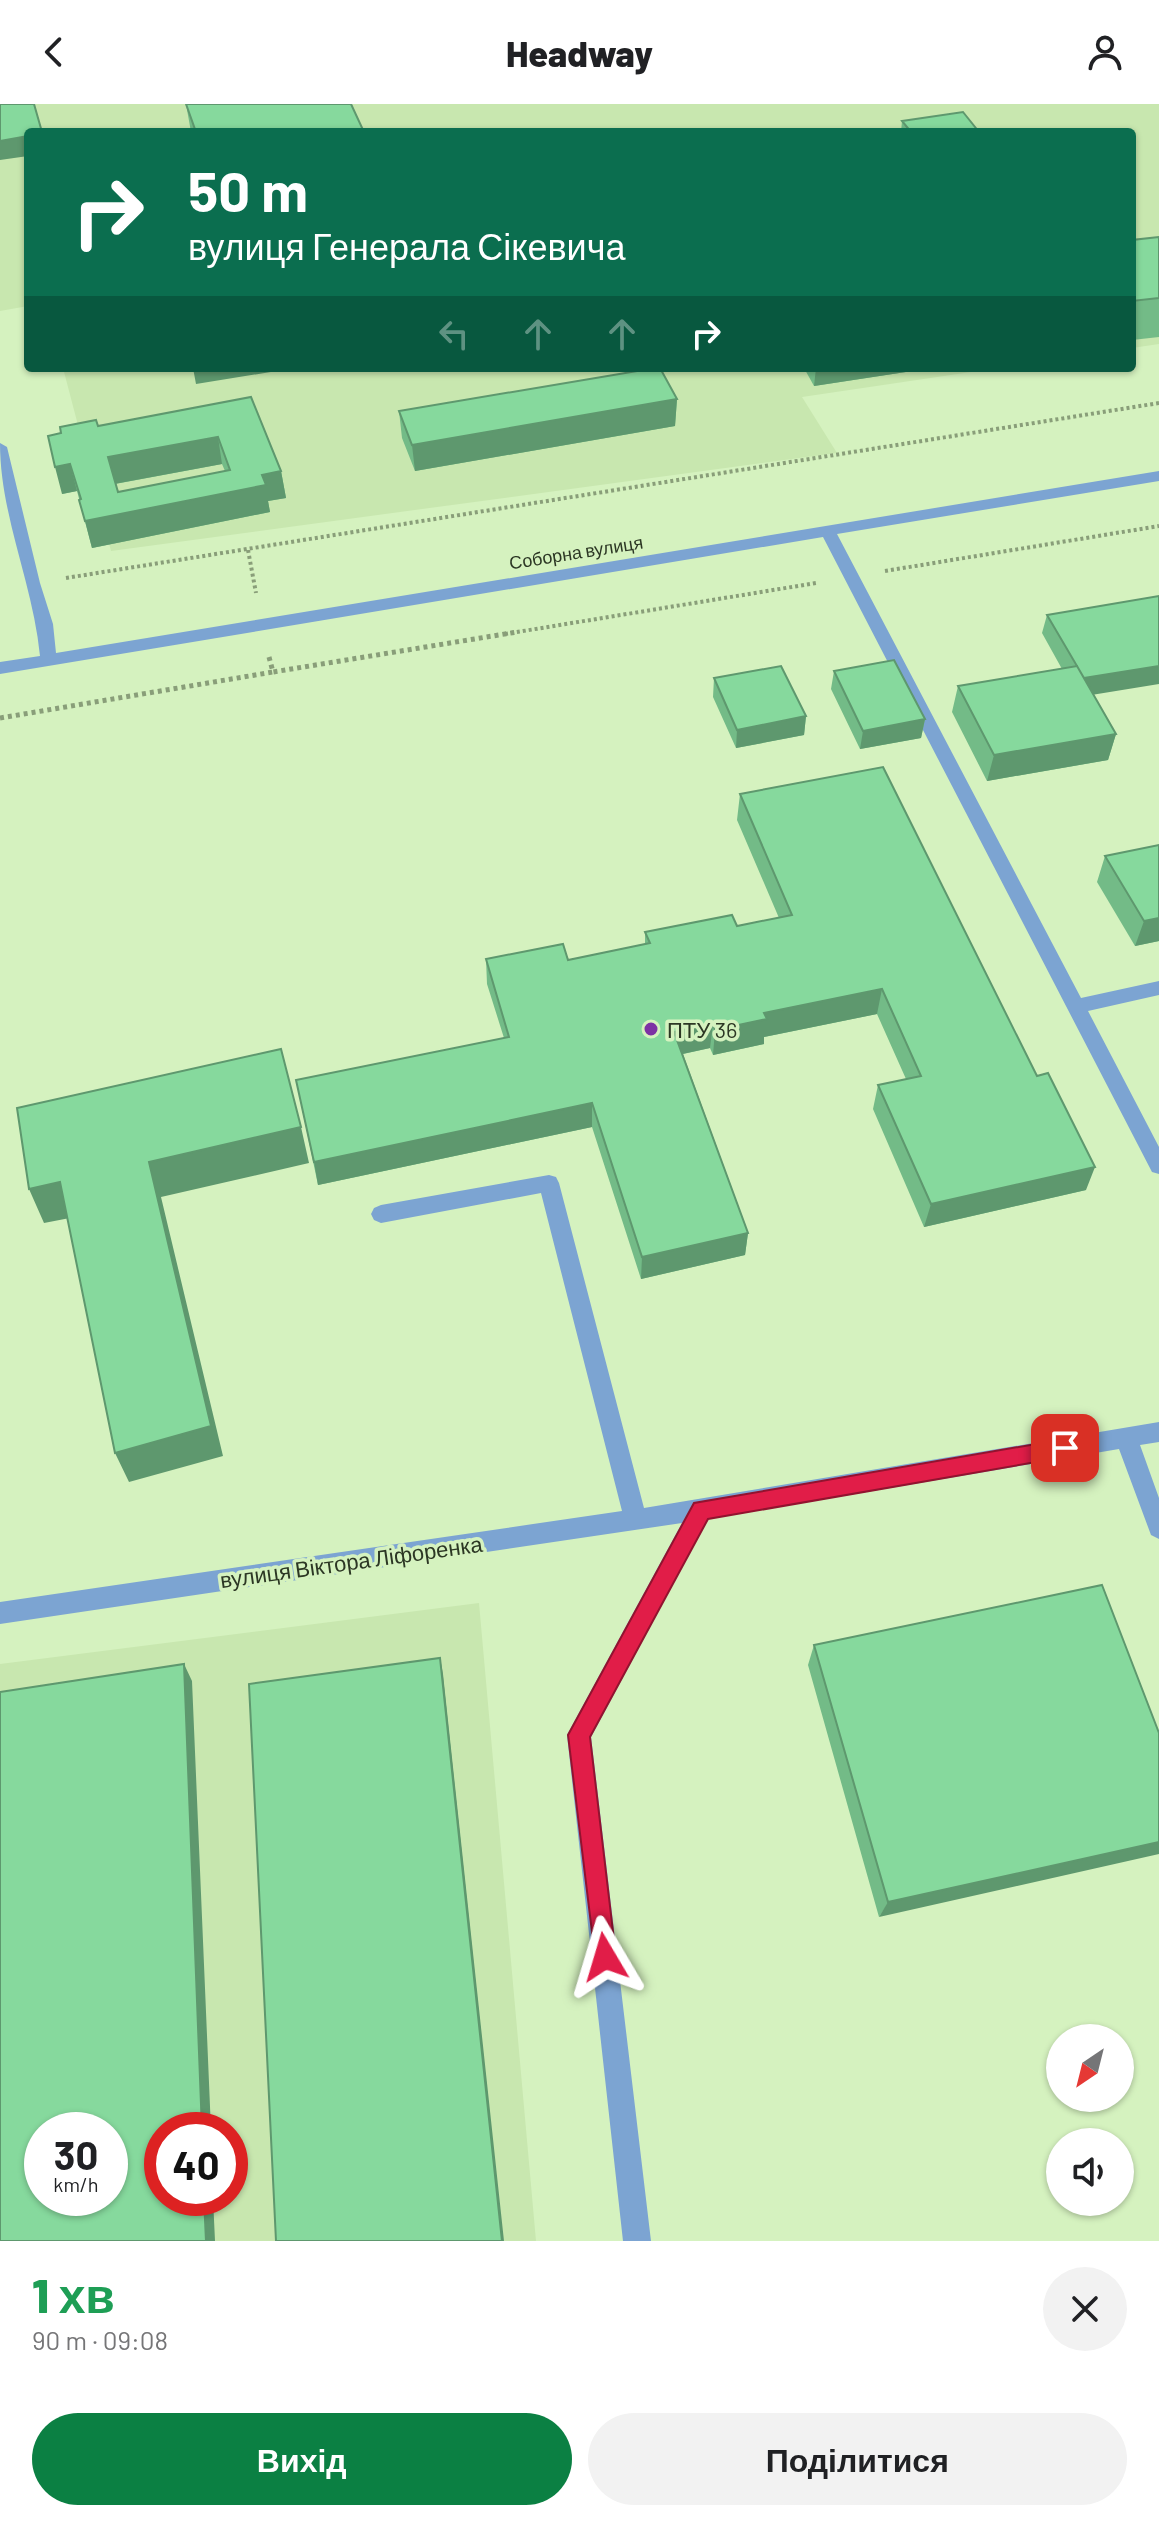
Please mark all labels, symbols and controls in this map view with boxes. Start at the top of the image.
icon: back [32,30,76,74]
icon: person [1083,30,1127,74]
text: Headway [506,31,653,74]
text: 50 m [188,156,308,223]
icon: right [56,160,160,264]
text: вулиця Генерала Сікевича [188,224,625,267]
icon: left [432,312,476,356]
icon: ahead [516,312,560,356]
icon: ahead [600,312,644,356]
icon: right [684,312,728,356]
street label: Соборна вулиця [507,531,645,573]
place label: ПТУ 36 [667,1016,737,1042]
marker: ПТУ 36 [642,1020,660,1038]
pin [1031,1414,1099,1482]
icon: arrive [1043,1426,1087,1470]
street label: вулиця Віктора Ліфоренка [218,1530,485,1593]
position arrow [563,1915,647,1999]
north arrow [1046,2024,1134,2112]
map controls [1046,2024,1134,2216]
speed limit sign: 40 [144,2112,248,2216]
button: sound [1046,2128,1134,2216]
text: 30 [54,2130,98,2178]
text: km/h [53,2172,99,2196]
text: 1 хв [32,2265,115,2323]
button: close [1043,2267,1127,2351]
text: 90 m · 09:08 [32,2324,168,2355]
button: Вихід [32,2413,572,2505]
button: Поділитися [588,2413,1127,2505]

